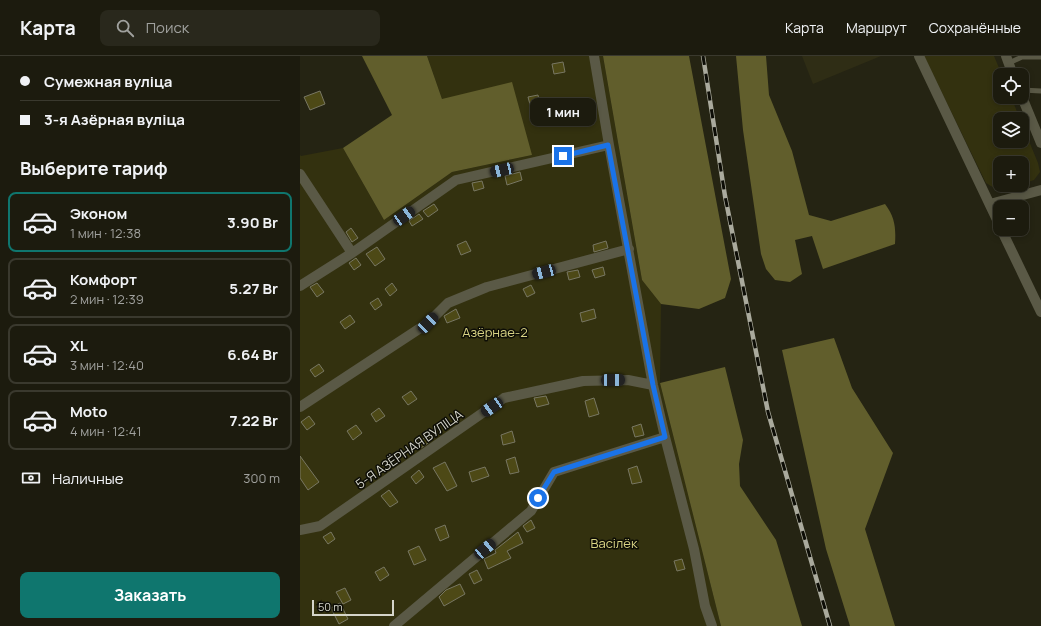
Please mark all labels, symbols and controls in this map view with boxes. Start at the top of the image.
search box [100,10,380,46]
text: Карта [20,15,76,41]
icon: search [114,17,136,39]
text: Поиск [146,17,189,38]
text: Карта [785,18,824,37]
text: Маршрут [846,18,907,37]
text: Сохранённые [929,18,1021,37]
map controls [993,68,1029,236]
button: locate [993,68,1029,104]
text: Сумежная вуліца [44,71,172,92]
callout: 1 мин [530,98,596,126]
text: 1 мин [546,103,580,121]
text: 3-я Азёрная вуліца [44,109,185,130]
button: layers [993,112,1029,148]
route end [554,147,572,165]
text: Выберите тариф [20,156,168,180]
button: + [993,156,1029,192]
car [489,161,515,179]
button: − [993,200,1029,236]
text: Эконом [70,203,127,224]
icon: car [22,204,58,240]
car [391,204,417,228]
text: 3.90 Br [227,212,278,233]
text: 1 мин · 12:38 [70,224,141,242]
car [531,263,557,281]
text: Комфорт [70,269,137,290]
icon: car [22,270,58,306]
text: 5.27 Br [229,278,278,299]
text: 2 мин · 12:39 [70,290,144,308]
car [415,310,441,336]
park label: Азёрнае-2 [462,323,528,341]
text: XL [70,335,88,356]
icon: car [22,336,58,372]
text: 6.64 Br [227,344,278,365]
text: 3 мин · 12:40 [70,356,144,374]
car [601,374,625,386]
car [479,395,505,419]
text: Moto [70,401,107,422]
icon: car [22,402,58,438]
street label: 5-Я АЗЁРНАЯ ВУЛІЦА [352,405,466,493]
text: 7.22 Br [229,410,278,431]
text: 4 мин · 12:41 [70,422,142,440]
icon: cash [20,467,42,489]
text: Наличные [52,468,124,489]
text: 300 m [243,469,280,487]
route start [529,489,547,507]
park label: Васілёк [591,534,638,552]
car [472,537,498,561]
button: Заказать [20,572,280,618]
scale bar [312,598,394,617]
text: 50 m [318,599,343,614]

